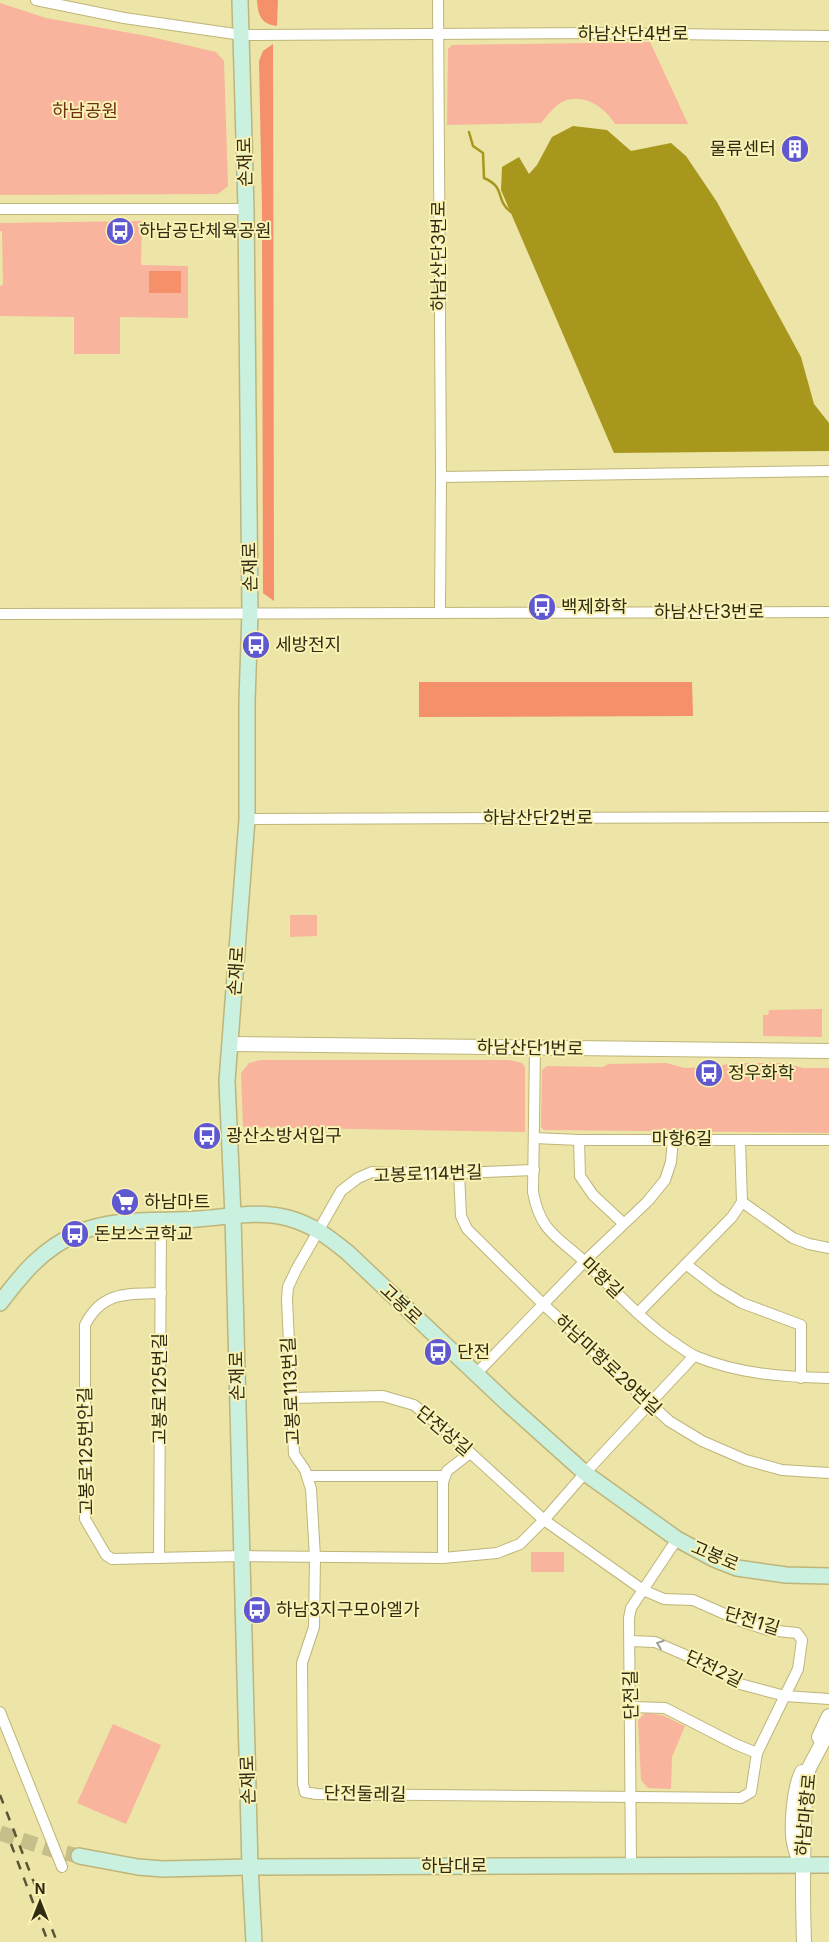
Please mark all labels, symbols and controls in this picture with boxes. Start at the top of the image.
street label: 하남산단4번로 [578,23,689,44]
park label: 하남공원 [52,100,118,121]
building icon: 물류센터 [780,134,810,164]
street label: 손재로 [234,137,255,187]
place label: 물류센터 [710,138,776,159]
street label: 하남산단3번로 [428,201,449,311]
bus stop icon: 하남공단체육공원 [105,216,135,246]
place label: 하남공단체육공원 [139,220,271,241]
street label: 손재로 [239,542,260,592]
bus stop icon: 백제화학 [527,592,557,622]
place label: 백제화학 [561,596,627,617]
street label: 하남산단3번로 [654,601,764,622]
bus stop icon: 세방전지 [241,630,271,660]
place label: 세방전지 [275,634,341,655]
street label: 하남산단2번로 [483,807,593,828]
street label: 손재로 [223,945,248,996]
street label: 하남산단1번로 [476,1036,584,1059]
bus stop icon: 정우화학 [694,1058,724,1088]
place label: 정우화학 [728,1062,794,1083]
bus stop icon: 광산소방서입구 [192,1121,222,1151]
place label: 광산소방서입구 [226,1125,342,1146]
street label: 마항6길 [652,1128,712,1149]
street label: 고봉로114번길 [373,1161,483,1186]
supermarket icon: 하남마트 [110,1187,140,1217]
place label: 하남마트 [144,1191,210,1212]
bus stop icon: 돈보스코학교 [60,1219,90,1249]
place label: 돈보스코학교 [94,1223,193,1244]
street label: 마항길 [577,1253,628,1302]
street label: 고봉로 [376,1279,427,1328]
street label: 하남마항로29번길 [551,1310,666,1419]
street label: 고봉로125번길 [149,1333,170,1445]
street label: 고봉로113번길 [277,1336,304,1446]
bus stop icon: 단전 [423,1337,453,1367]
place label: 단전 [457,1341,490,1362]
street label: 손재로 [226,1351,247,1401]
street label: 고봉로125번안길 [74,1387,97,1515]
street label: 단전상길 [412,1401,476,1460]
street label: 고봉로 [688,1536,742,1575]
bus stop icon: 하남3지구모아엘가 [242,1595,272,1625]
place label: 하남3지구모아엘가 [276,1599,420,1620]
street label: 단전1길 [722,1602,782,1639]
one-way arrow [656,1640,665,1650]
street label: 단전2길 [682,1646,746,1691]
street label: 단전길 [620,1670,641,1720]
street label: 손재로 [236,1755,259,1805]
street label: 하남마항로 [791,1773,820,1857]
street label: 단전둘레길 [323,1782,407,1805]
street label: 하남대로 [421,1855,487,1876]
north arrow [15,1877,65,1927]
text: N [35,1880,45,1897]

